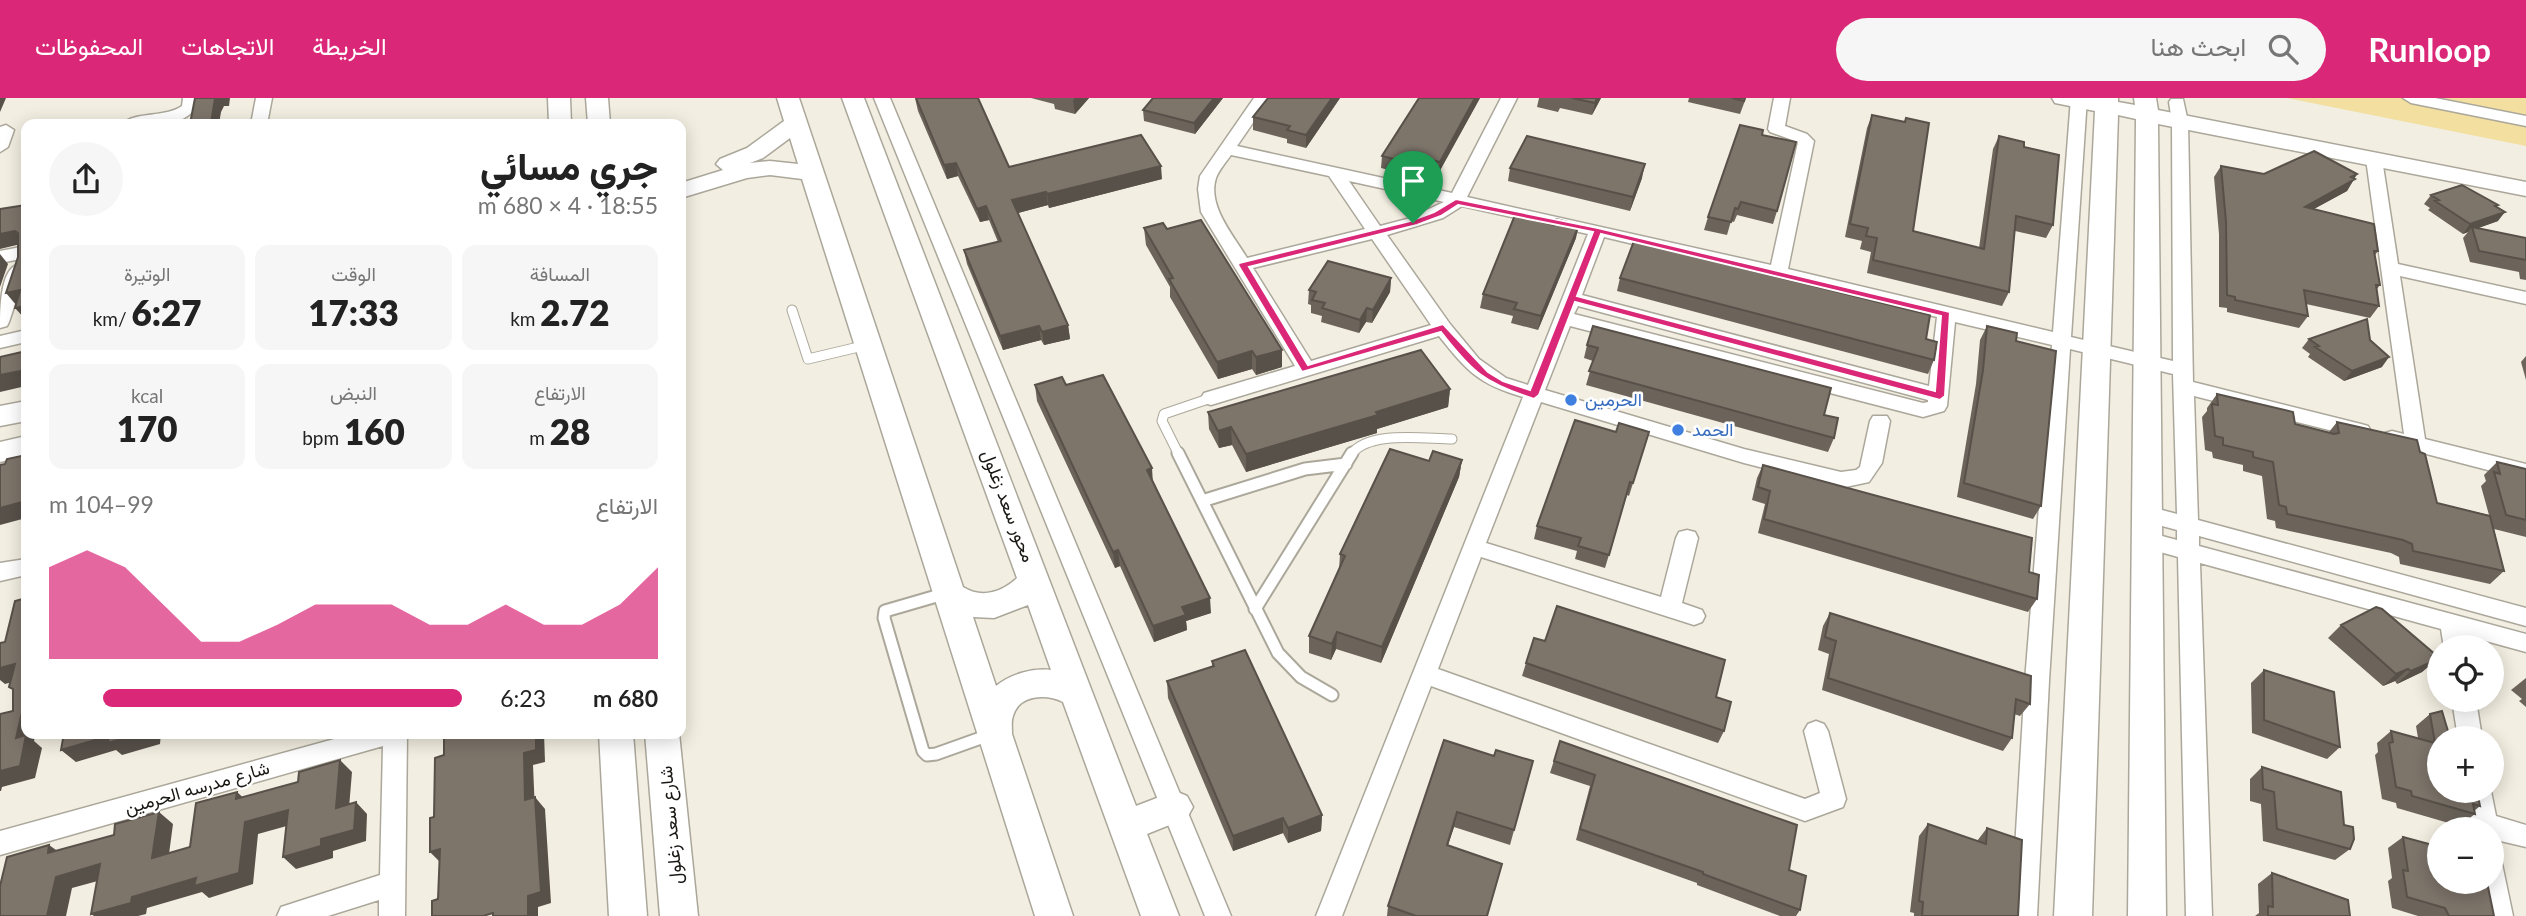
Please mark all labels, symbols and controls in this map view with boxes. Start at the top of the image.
search box [1836,18,2326,81]
text: Runloop [2368,29,2491,69]
text: ابحث هنا [2150,30,2246,62]
icon: search [2264,30,2302,68]
text: المحفوظات [35,31,143,60]
text: الاتجاهات [181,31,274,60]
text: الخريطة [312,31,387,60]
button: share [49,142,123,216]
text: جري مسائي [480,142,658,188]
pin [1383,151,1443,223]
icon: arrive [1394,162,1432,200]
text: 18:55 · 4 × 680 m [478,191,658,219]
text: الوتيرة [124,262,170,285]
text: الوقت [331,262,376,285]
text: المسافة [530,262,590,285]
text: 6:27 [131,291,202,333]
text: 17:33 [308,291,399,333]
text: 2.72 [540,291,610,333]
text: /km [93,307,131,330]
text: km [510,307,540,330]
text: النبض [330,381,377,404]
text: الارتفاع [534,381,586,404]
text: kcal [131,384,163,407]
place label: الحرمين [1585,388,1642,411]
marker: الحرمين [1563,392,1579,408]
text: 170 [117,407,178,449]
text: 160 [344,410,405,452]
text: 28 [550,410,590,452]
place label: الحمد [1692,418,1734,440]
marker: الحمد [1670,422,1686,438]
text: bpm [302,426,344,449]
text: m [529,426,550,449]
street label: محور سعد زغلول [976,446,1040,565]
text: 99–104 m [49,490,154,518]
text: الارتفاع [596,491,658,519]
map controls [2427,635,2504,894]
button: locate [2427,635,2504,712]
text: 6:23 [500,684,546,712]
text: 680 m [593,684,658,712]
button: + [2427,726,2504,803]
street label: شارع مدرسه الحرمين [122,756,272,820]
street label: شارع سعد زغلول [654,765,688,885]
button: − [2427,817,2504,894]

